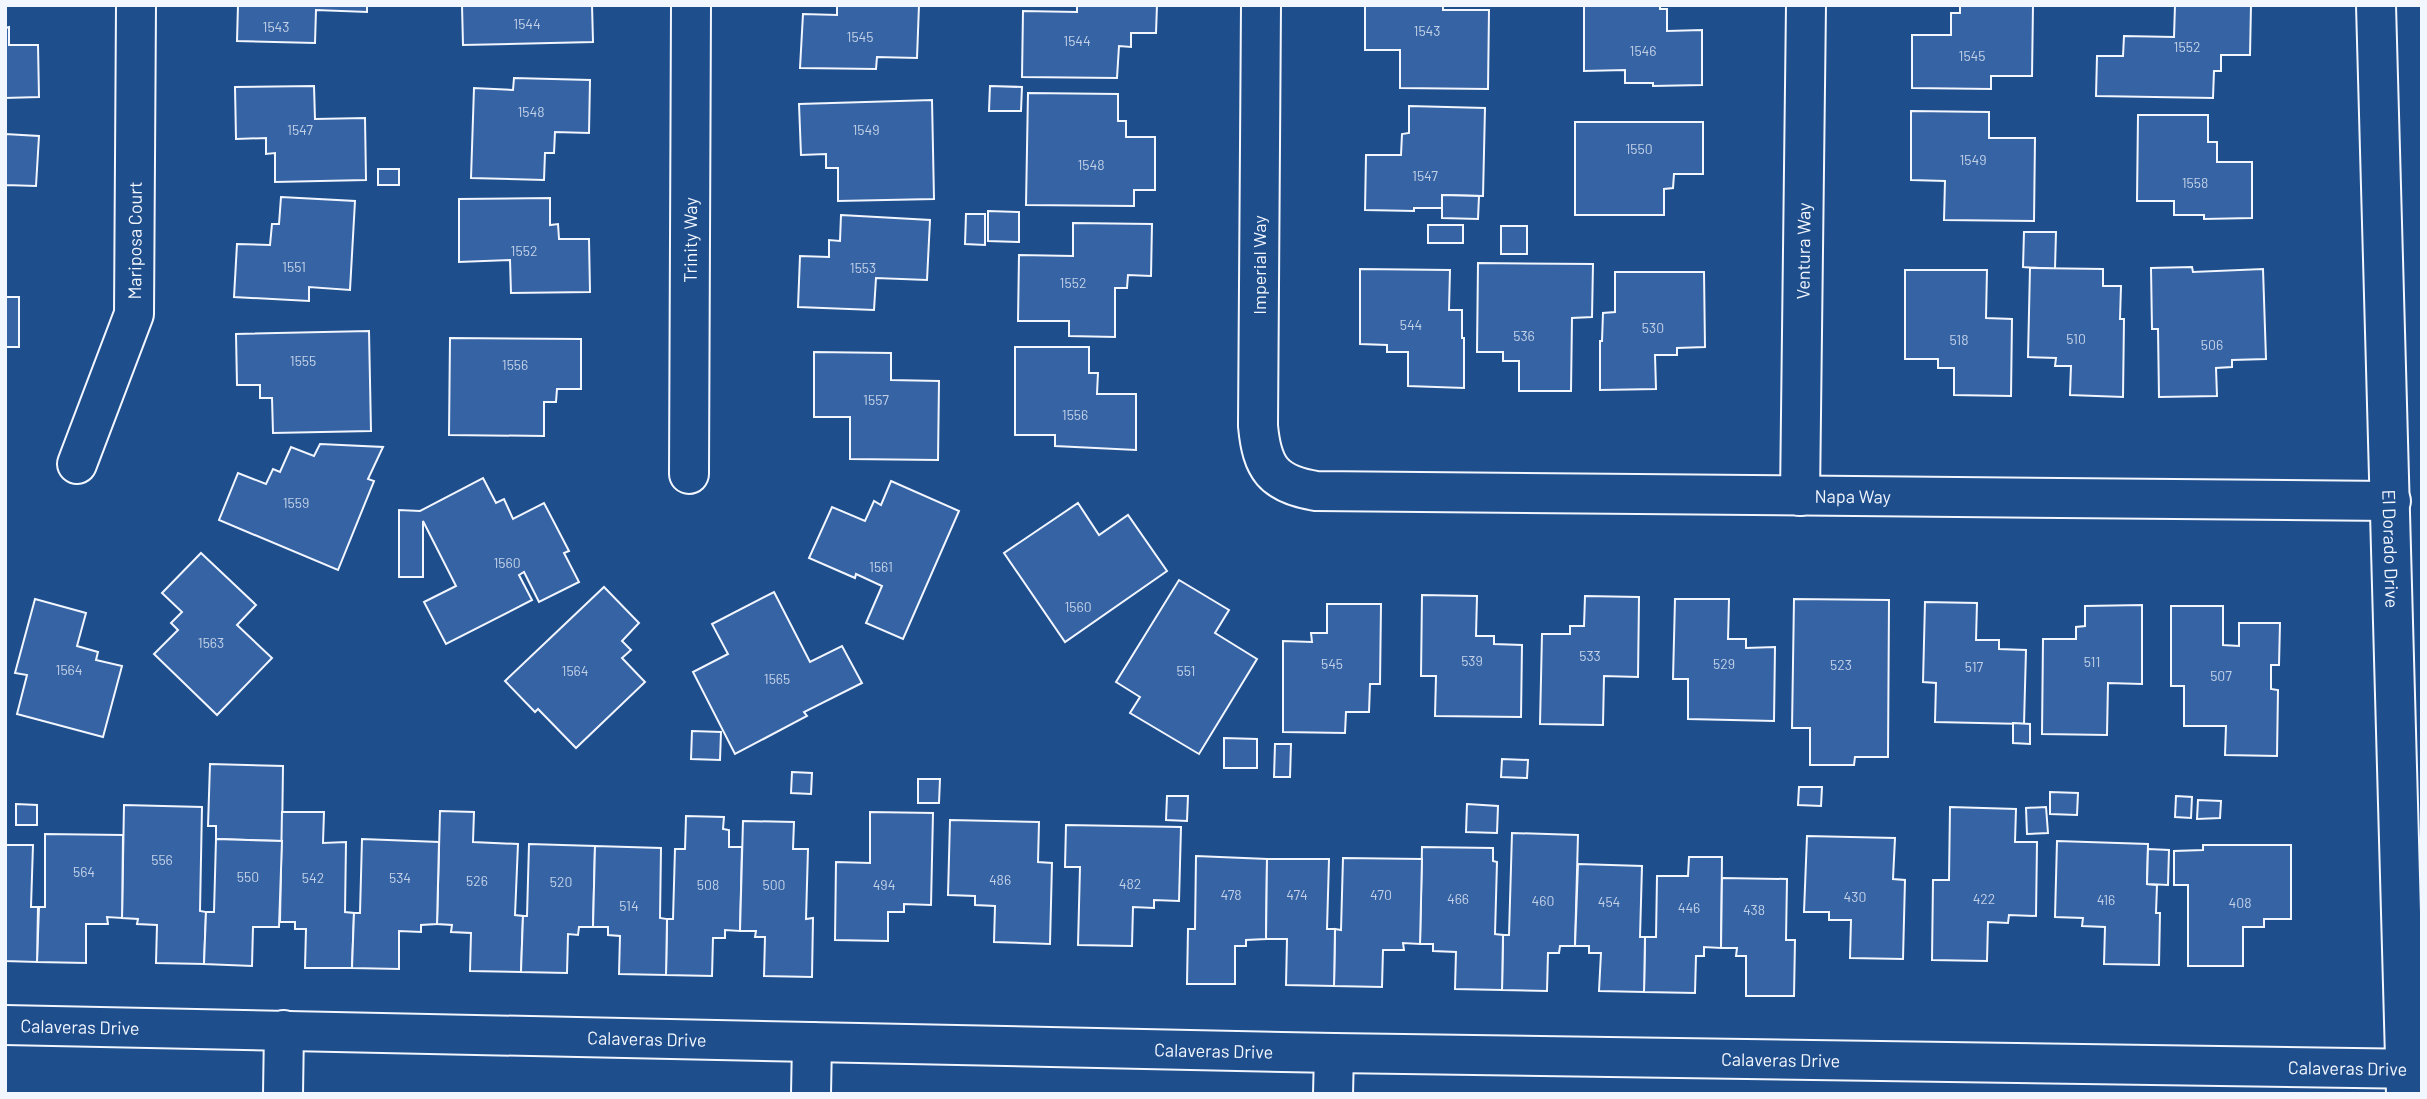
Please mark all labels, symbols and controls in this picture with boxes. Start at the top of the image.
house number: 1544 [513,15,541,32]
house number: 1543 [262,18,290,35]
house number: 1543 [1413,22,1441,39]
house number: 1545 [846,28,874,45]
house number: 1544 [1063,32,1091,49]
house number: 1552 [2174,38,2200,55]
house number: 1546 [1629,42,1657,59]
house number: 1545 [1958,47,1986,64]
house number: 1548 [517,103,545,120]
house number: 1547 [287,121,313,138]
house number: 1549 [852,121,880,138]
house number: 1550 [1625,140,1653,157]
house number: 1549 [1959,151,1987,168]
house number: 1548 [1077,156,1105,173]
house number: 1547 [1412,167,1438,184]
house number: 1558 [2182,174,2208,191]
street label: Mariposa Court [123,181,146,300]
street label: Trinity Way [679,197,701,283]
street label: Ventura Way [1791,202,1815,300]
street label: Imperial Way [1248,215,1270,315]
house number: 1552 [511,242,537,259]
house number: 1551 [282,258,306,275]
house number: 1553 [850,259,876,276]
house number: 1552 [1060,274,1086,291]
house number: 544 [1400,316,1422,333]
house number: 530 [1642,319,1664,336]
house number: 536 [1513,327,1535,344]
house number: 510 [2066,330,2086,347]
house number: 518 [1950,331,1969,348]
house number: 506 [2201,336,2223,353]
house number: 1555 [290,352,316,369]
house number: 1556 [502,356,528,373]
house number: 1557 [863,391,889,408]
house number: 1556 [1062,406,1088,423]
street label: Napa Way [1814,485,1891,507]
street label: El Dorado Drive [2378,489,2404,608]
house number: 1559 [283,494,309,511]
house number: 1560 [493,554,521,571]
house number: 1561 [869,558,893,575]
house number: 1560 [1064,598,1092,615]
house number: 1563 [198,634,224,651]
house number: 533 [1579,647,1601,664]
house number: 539 [1461,652,1483,669]
house number: 511 [2084,653,2100,670]
house number: 545 [1321,655,1343,672]
house number: 529 [1713,655,1735,672]
house number: 523 [1830,656,1852,673]
house number: 517 [1965,658,1984,675]
house number: 1564 [55,661,83,678]
house number: 1564 [561,662,589,679]
house number: 551 [1177,662,1195,679]
house number: 507 [2210,667,2232,684]
house number: 1565 [764,670,790,687]
house number: 556 [151,851,173,868]
house number: 564 [73,863,95,880]
house number: 550 [237,868,259,885]
house number: 542 [302,869,324,886]
house number: 534 [389,869,411,886]
house number: 486 [989,871,1011,888]
house number: 526 [466,872,488,889]
house number: 520 [550,873,572,890]
house number: 482 [1119,875,1141,892]
house number: 508 [697,876,719,893]
house number: 500 [762,876,786,893]
house number: 494 [873,876,895,893]
house number: 478 [1220,886,1242,903]
house number: 474 [1286,886,1308,903]
house number: 470 [1370,886,1392,903]
house number: 430 [1844,888,1866,905]
house number: 466 [1447,890,1469,907]
house number: 422 [1973,890,1995,907]
house number: 416 [2097,891,2115,908]
house number: 460 [1532,892,1554,909]
house number: 454 [1598,893,1620,910]
house number: 408 [2229,894,2251,911]
house number: 514 [619,897,639,914]
house number: 446 [1678,899,1700,916]
house number: 438 [1743,901,1765,918]
street label: Calaveras Drive [20,1014,140,1039]
street label: Calaveras Drive [587,1026,707,1051]
street label: Calaveras Drive [1154,1038,1274,1063]
street label: Calaveras Drive [1721,1048,1840,1071]
street label: Calaveras Drive [2288,1056,2407,1080]

